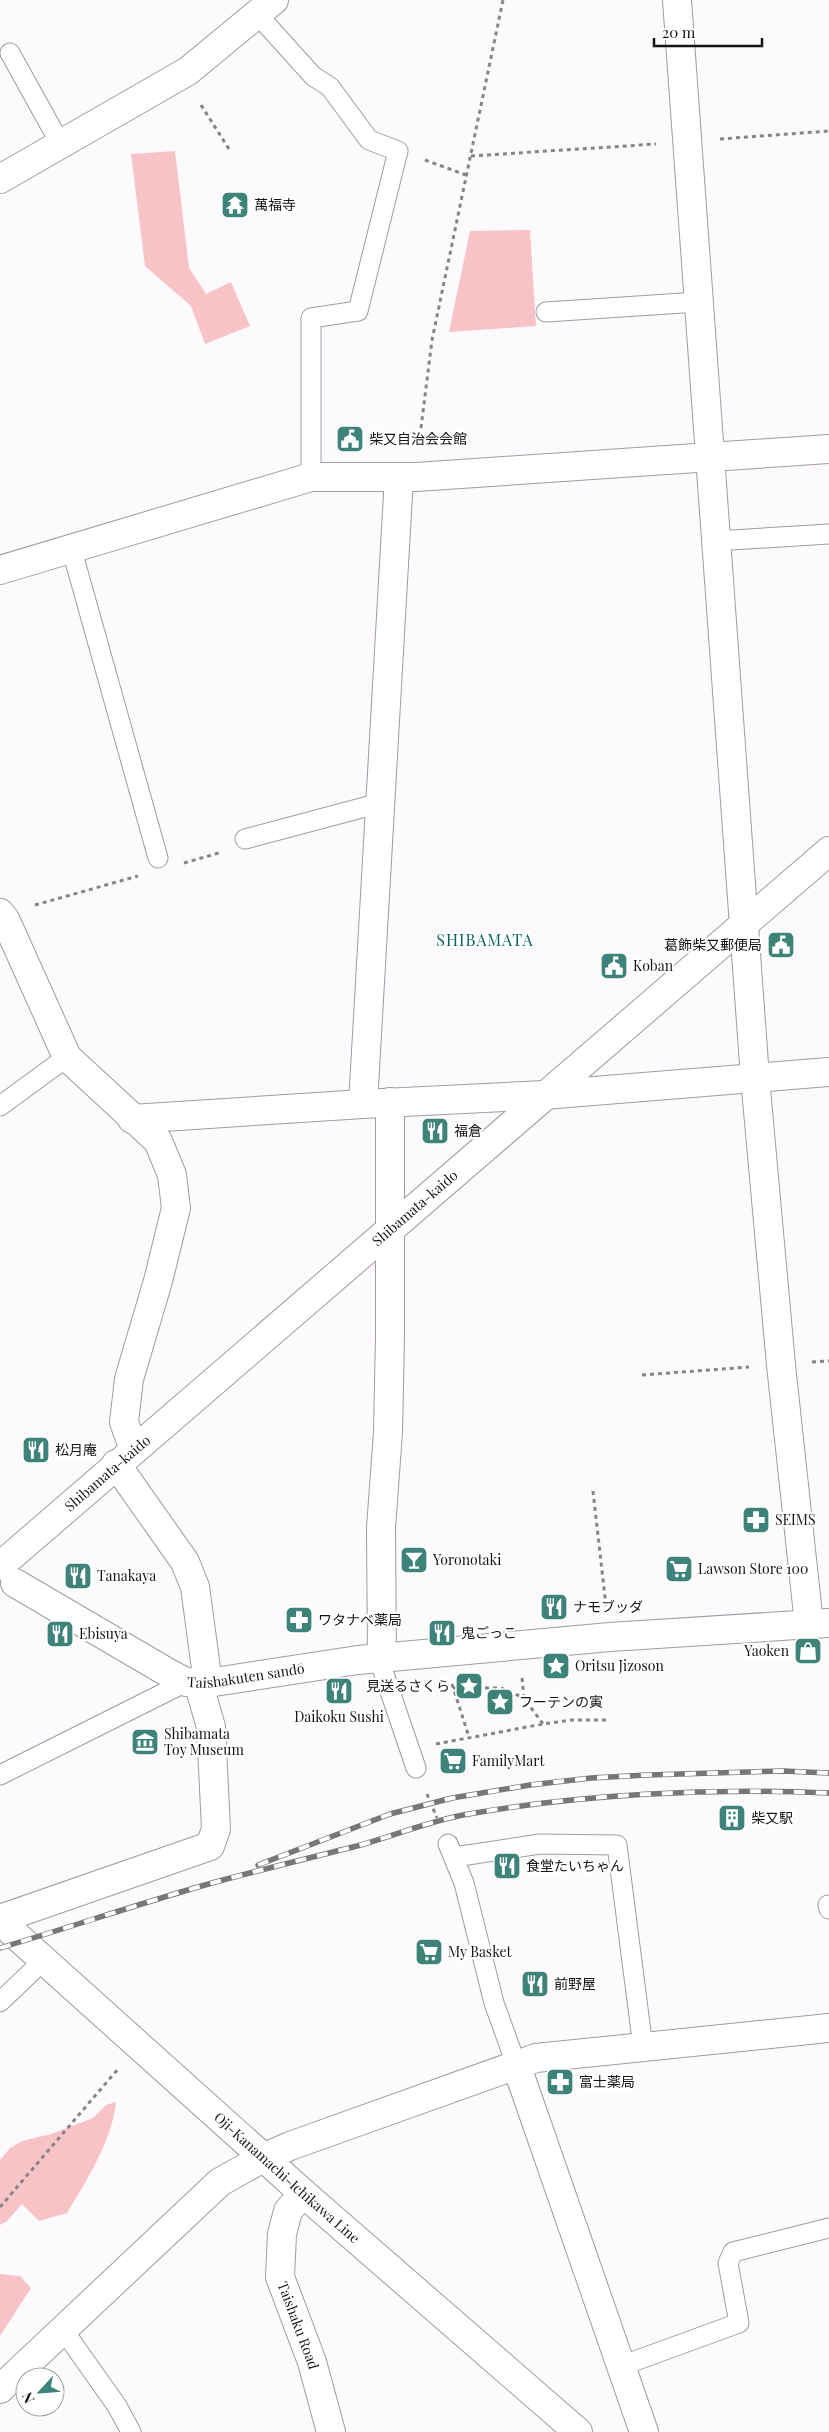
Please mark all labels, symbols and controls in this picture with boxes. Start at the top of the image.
scale bar [654,15,762,47]
text: 20 m [662,22,696,42]
temple icon: 萬福寺 [220,190,250,220]
place label: 萬福寺 [254,195,296,214]
public building icon: 柴又自治会会館 [335,424,365,454]
place label: 柴又自治会会館 [369,429,467,448]
district label: SHIBAMATA [436,929,534,950]
public building icon: 葛飾柴又郵便局 [766,930,796,960]
place label: 葛飾柴又郵便局 [664,935,762,954]
public building icon: Koban [599,951,629,981]
place label: Koban [633,956,674,975]
restaurant icon: 福倉 [420,1116,450,1146]
place label: 福倉 [454,1121,482,1140]
street label: Shibamata-kaido [368,1165,462,1250]
street label: Shibamata-kaido [60,1430,154,1515]
restaurant icon: 松月庵 [21,1435,51,1465]
place label: 松月庵 [55,1440,97,1459]
pharmacy icon: SEIMS [741,1505,771,1535]
place label: SEIMS [775,1510,816,1529]
bar icon: Yoronotaki [399,1545,429,1575]
place label: Yoronotaki [432,1550,501,1569]
supermarket icon: Lawson Store 100 [664,1554,694,1584]
place label: Lawson Store 100 [698,1559,808,1578]
restaurant icon: Tanakaya [63,1561,93,1591]
place label: Tanakaya [97,1566,156,1585]
restaurant icon: ナモブッダ [539,1592,569,1622]
place label: ナモブッダ [573,1597,643,1616]
pharmacy icon: ワタナベ薬局 [284,1605,314,1635]
place label: ワタナベ薬局 [318,1610,402,1629]
restaurant icon: 鬼ごっこ [427,1618,457,1648]
restaurant icon: Ebisuya [45,1619,75,1649]
place label: 鬼ごっこ [461,1623,517,1642]
place label: Ebisuya [79,1624,128,1643]
shop icon: Yaoken [793,1636,823,1666]
place label: Yaoken [743,1641,790,1660]
place icon: Oritsu Jizoson [541,1651,571,1681]
place label: Oritsu Jizoson [575,1656,664,1675]
street label: Taishakuten sandō [187,1658,306,1692]
place icon: 見送るさくら [454,1671,484,1701]
restaurant icon: Daikoku Sushi [324,1676,354,1706]
place label: 見送るさくら [366,1676,450,1695]
place icon: フーテンの寅 [485,1687,515,1717]
place label: フーテンの寅 [519,1692,603,1711]
place label: Daikoku Sushi [294,1707,384,1726]
place label: Shibamata Toy Museum [164,1724,244,1759]
museum icon: Shibamata Toy Museum [130,1727,160,1757]
supermarket icon: FamilyMart [438,1746,468,1776]
place label: FamilyMart [472,1751,545,1770]
building icon: 柴又駅 [717,1803,747,1833]
place label: 柴又駅 [751,1808,793,1827]
restaurant icon: 食堂たいちゃん [492,1851,522,1881]
place label: 食堂たいちゃん [526,1856,624,1875]
supermarket icon: My Basket [414,1937,444,1967]
place label: My Basket [448,1942,513,1961]
restaurant icon: 前野屋 [520,1969,550,1999]
place label: 前野屋 [554,1974,596,1993]
pharmacy icon: 富士薬局 [545,2067,575,2097]
place label: 富士薬局 [579,2072,635,2091]
street label: Oji-Kanamachi-Ichikawa Line [210,2108,364,2247]
street label: Taishaku Road [274,2279,324,2371]
north arrow [15,2367,65,2417]
text: N [17,2389,39,2407]

